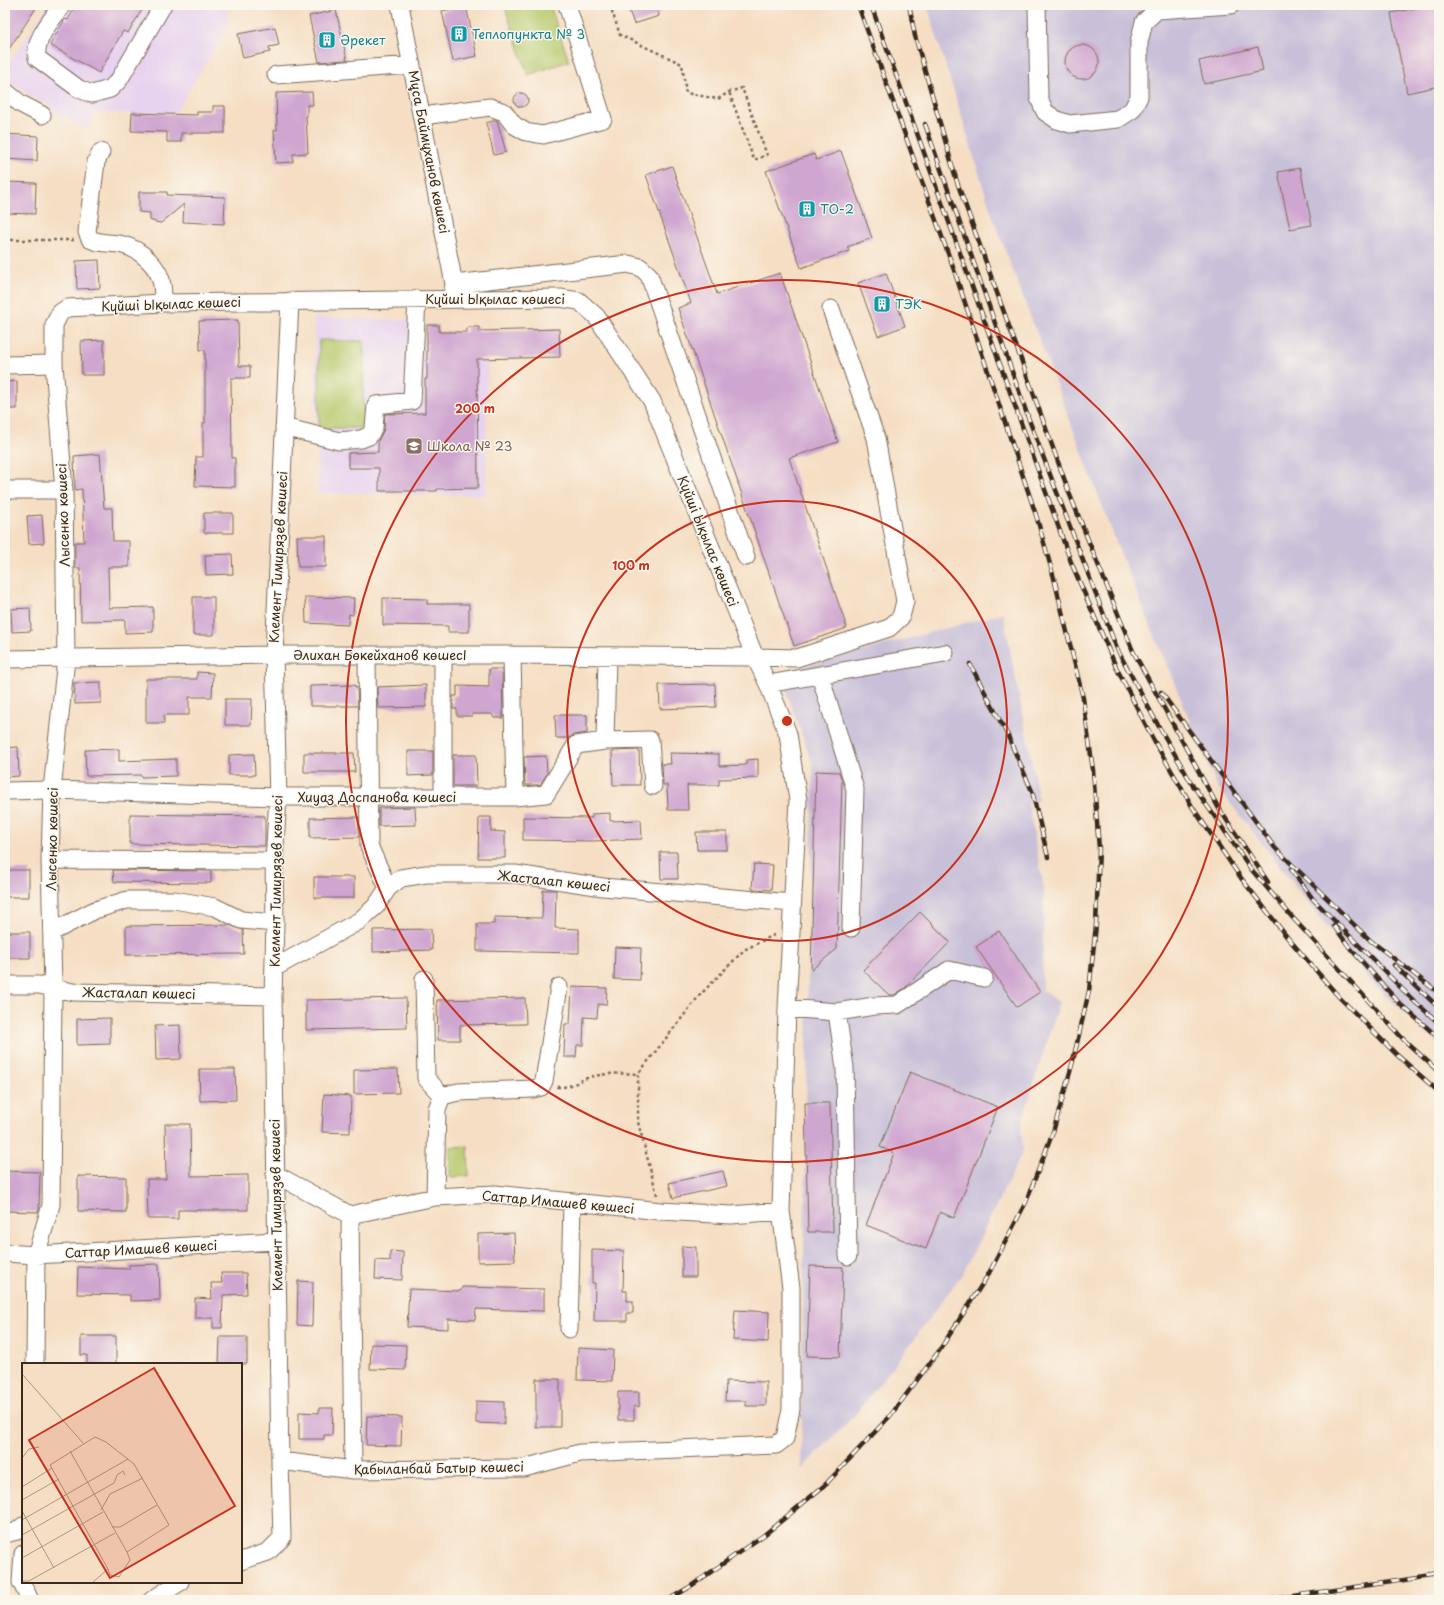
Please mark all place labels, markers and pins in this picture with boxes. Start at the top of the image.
building icon: Теплопункта № 3 [449,24,469,44]
place label: Теплопункта № 3 [472,24,585,43]
building icon: Әрекет [317,30,337,50]
place label: Әрекет [340,30,386,49]
building icon: ТО-2 [797,199,817,219]
place label: ТО-2 [820,199,854,218]
building icon: ТЭК [872,294,892,314]
place label: ТЭК [895,294,922,313]
school or university icon: Школа № 23 [404,436,424,456]
place label: Школа № 23 [427,436,512,455]
centre of rings [780,714,794,728]

